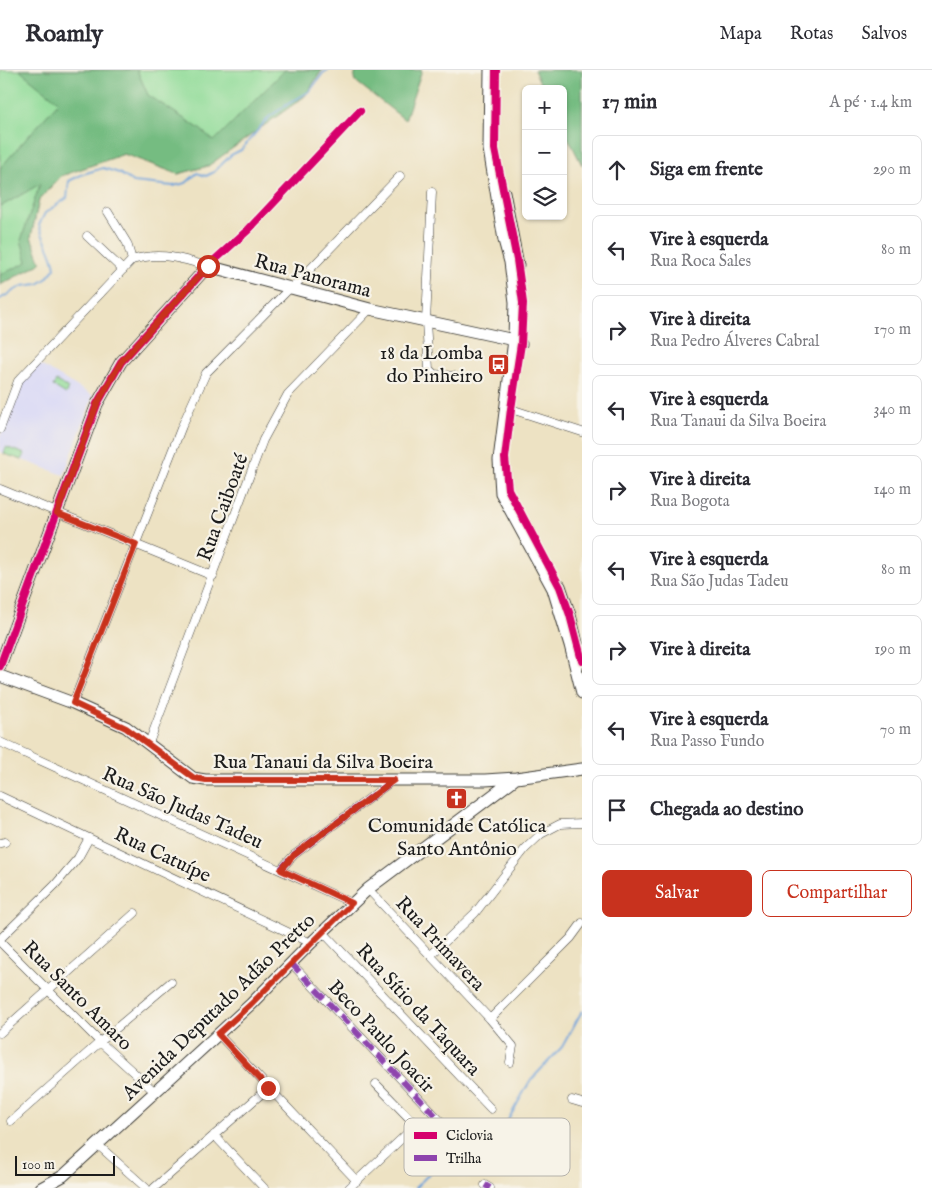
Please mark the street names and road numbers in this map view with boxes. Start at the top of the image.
street label: Rua Panorama [251,249,374,304]
street label: Rua Caiboaté [192,450,254,565]
street label: Rua Tanaui da Silva Boeira [213,750,434,775]
street label: Rua São Judas Tadeu [98,762,267,855]
street label: Rua Catuípe [110,822,215,889]
street label: Rua Primavera [390,891,490,997]
street label: Avenida Deputado Adão Pretto [117,908,321,1107]
street label: Rua Santo Amaro [17,936,137,1057]
street label: Rua Sítio da Taquara [350,939,486,1082]
street label: Beco Paulo Joacir [322,975,440,1099]

